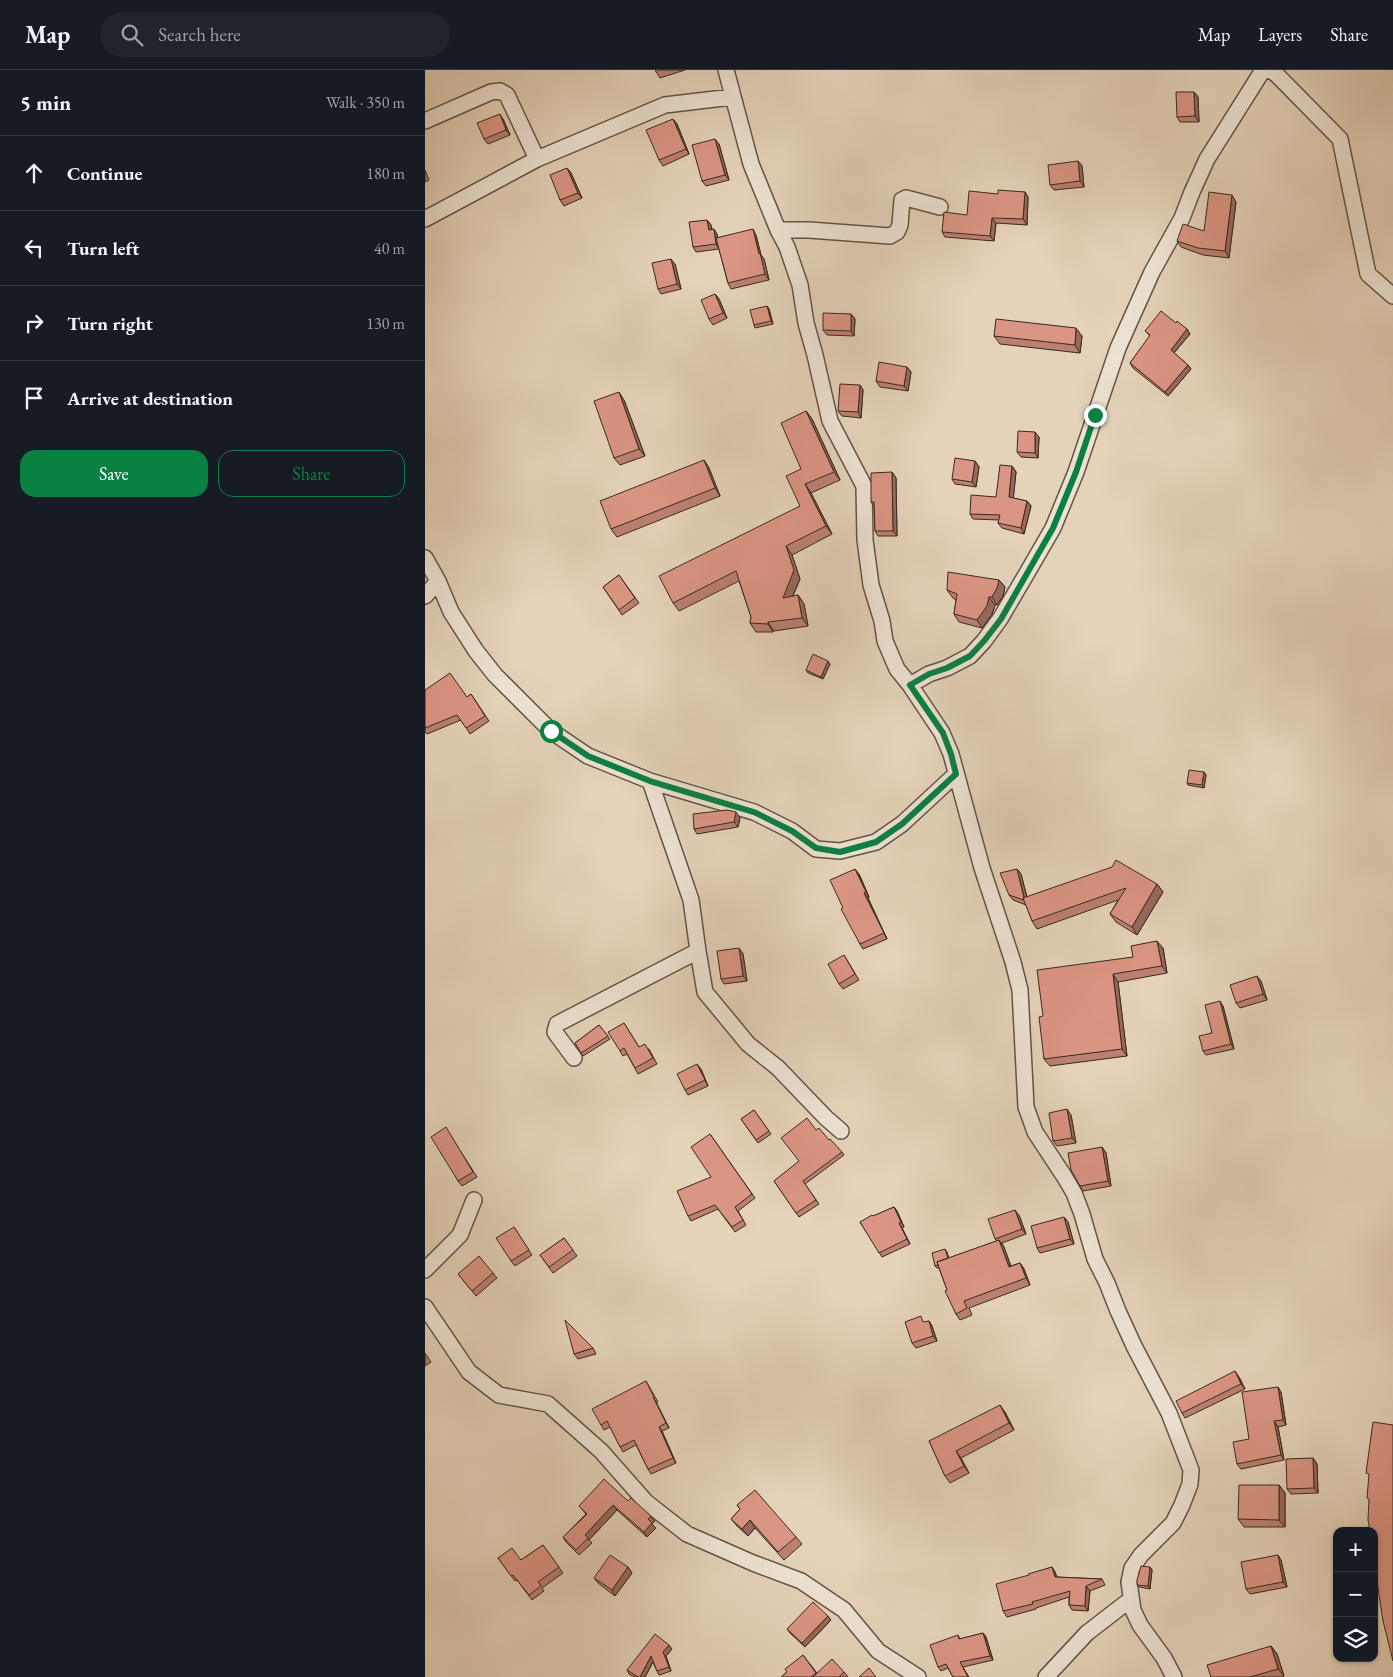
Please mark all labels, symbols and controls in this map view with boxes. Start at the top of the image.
search box [100,12,450,57]
text: Map [25,19,70,50]
icon: search [118,21,146,49]
text: Search here [158,22,241,47]
text: Map [1198,23,1230,46]
text: Layers [1258,23,1302,46]
text: Share [1330,23,1368,46]
text: 5 min [20,89,71,116]
text: Walk · 350 m [326,92,405,113]
icon: ahead [20,159,48,187]
text: Continue [67,161,142,186]
text: 180 m [366,163,405,184]
icon: left [20,234,48,262]
text: Turn left [67,236,139,261]
text: 40 m [374,238,405,259]
icon: right [20,309,48,337]
text: Turn right [67,311,153,336]
text: 130 m [366,313,405,334]
icon: arrive [20,384,48,412]
text: Arrive at destination [67,386,233,411]
route end [1084,404,1107,427]
button: Save [20,450,208,497]
button: Share [218,450,405,497]
route start [540,720,563,743]
map controls [1333,1527,1378,1662]
button: + [1333,1527,1378,1572]
button: − [1333,1572,1378,1617]
button: layers [1333,1617,1378,1662]

